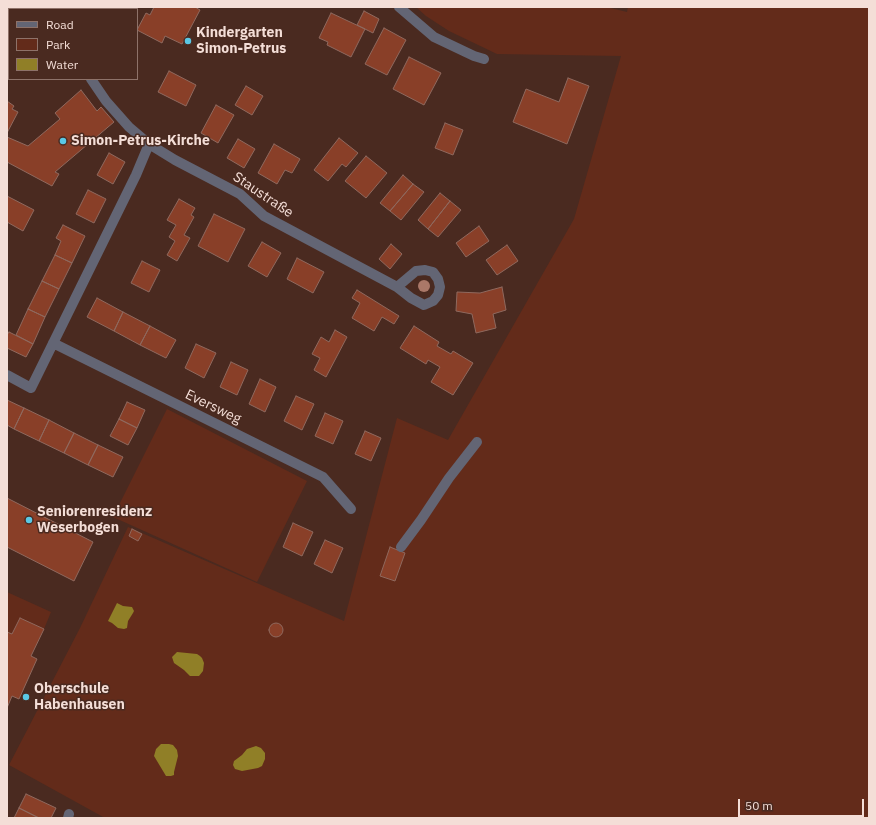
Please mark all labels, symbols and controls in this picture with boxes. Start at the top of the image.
legend [8,8,138,80]
text: Road [46,17,74,32]
place label: Kindergarten Simon-Petrus [196,25,286,58]
marker: Kindergarten Simon-Petrus [183,36,193,46]
text: Park [46,37,70,52]
text: Water [46,57,78,72]
place label: Simon-Petrus-Kirche [71,133,210,149]
marker: Simon-Petrus-Kirche [58,136,68,146]
street label: Staustraße [230,169,296,221]
street label: Eversweg [182,386,244,428]
place label: Seniorenresidenz Weserbogen [37,504,152,536]
marker: Seniorenresidenz Weserbogen [24,515,34,525]
place label: Oberschule Habenhausen [34,681,125,714]
marker: Oberschule Habenhausen [21,692,31,702]
scale bar [740,791,866,817]
text: 50 m [745,798,773,813]

